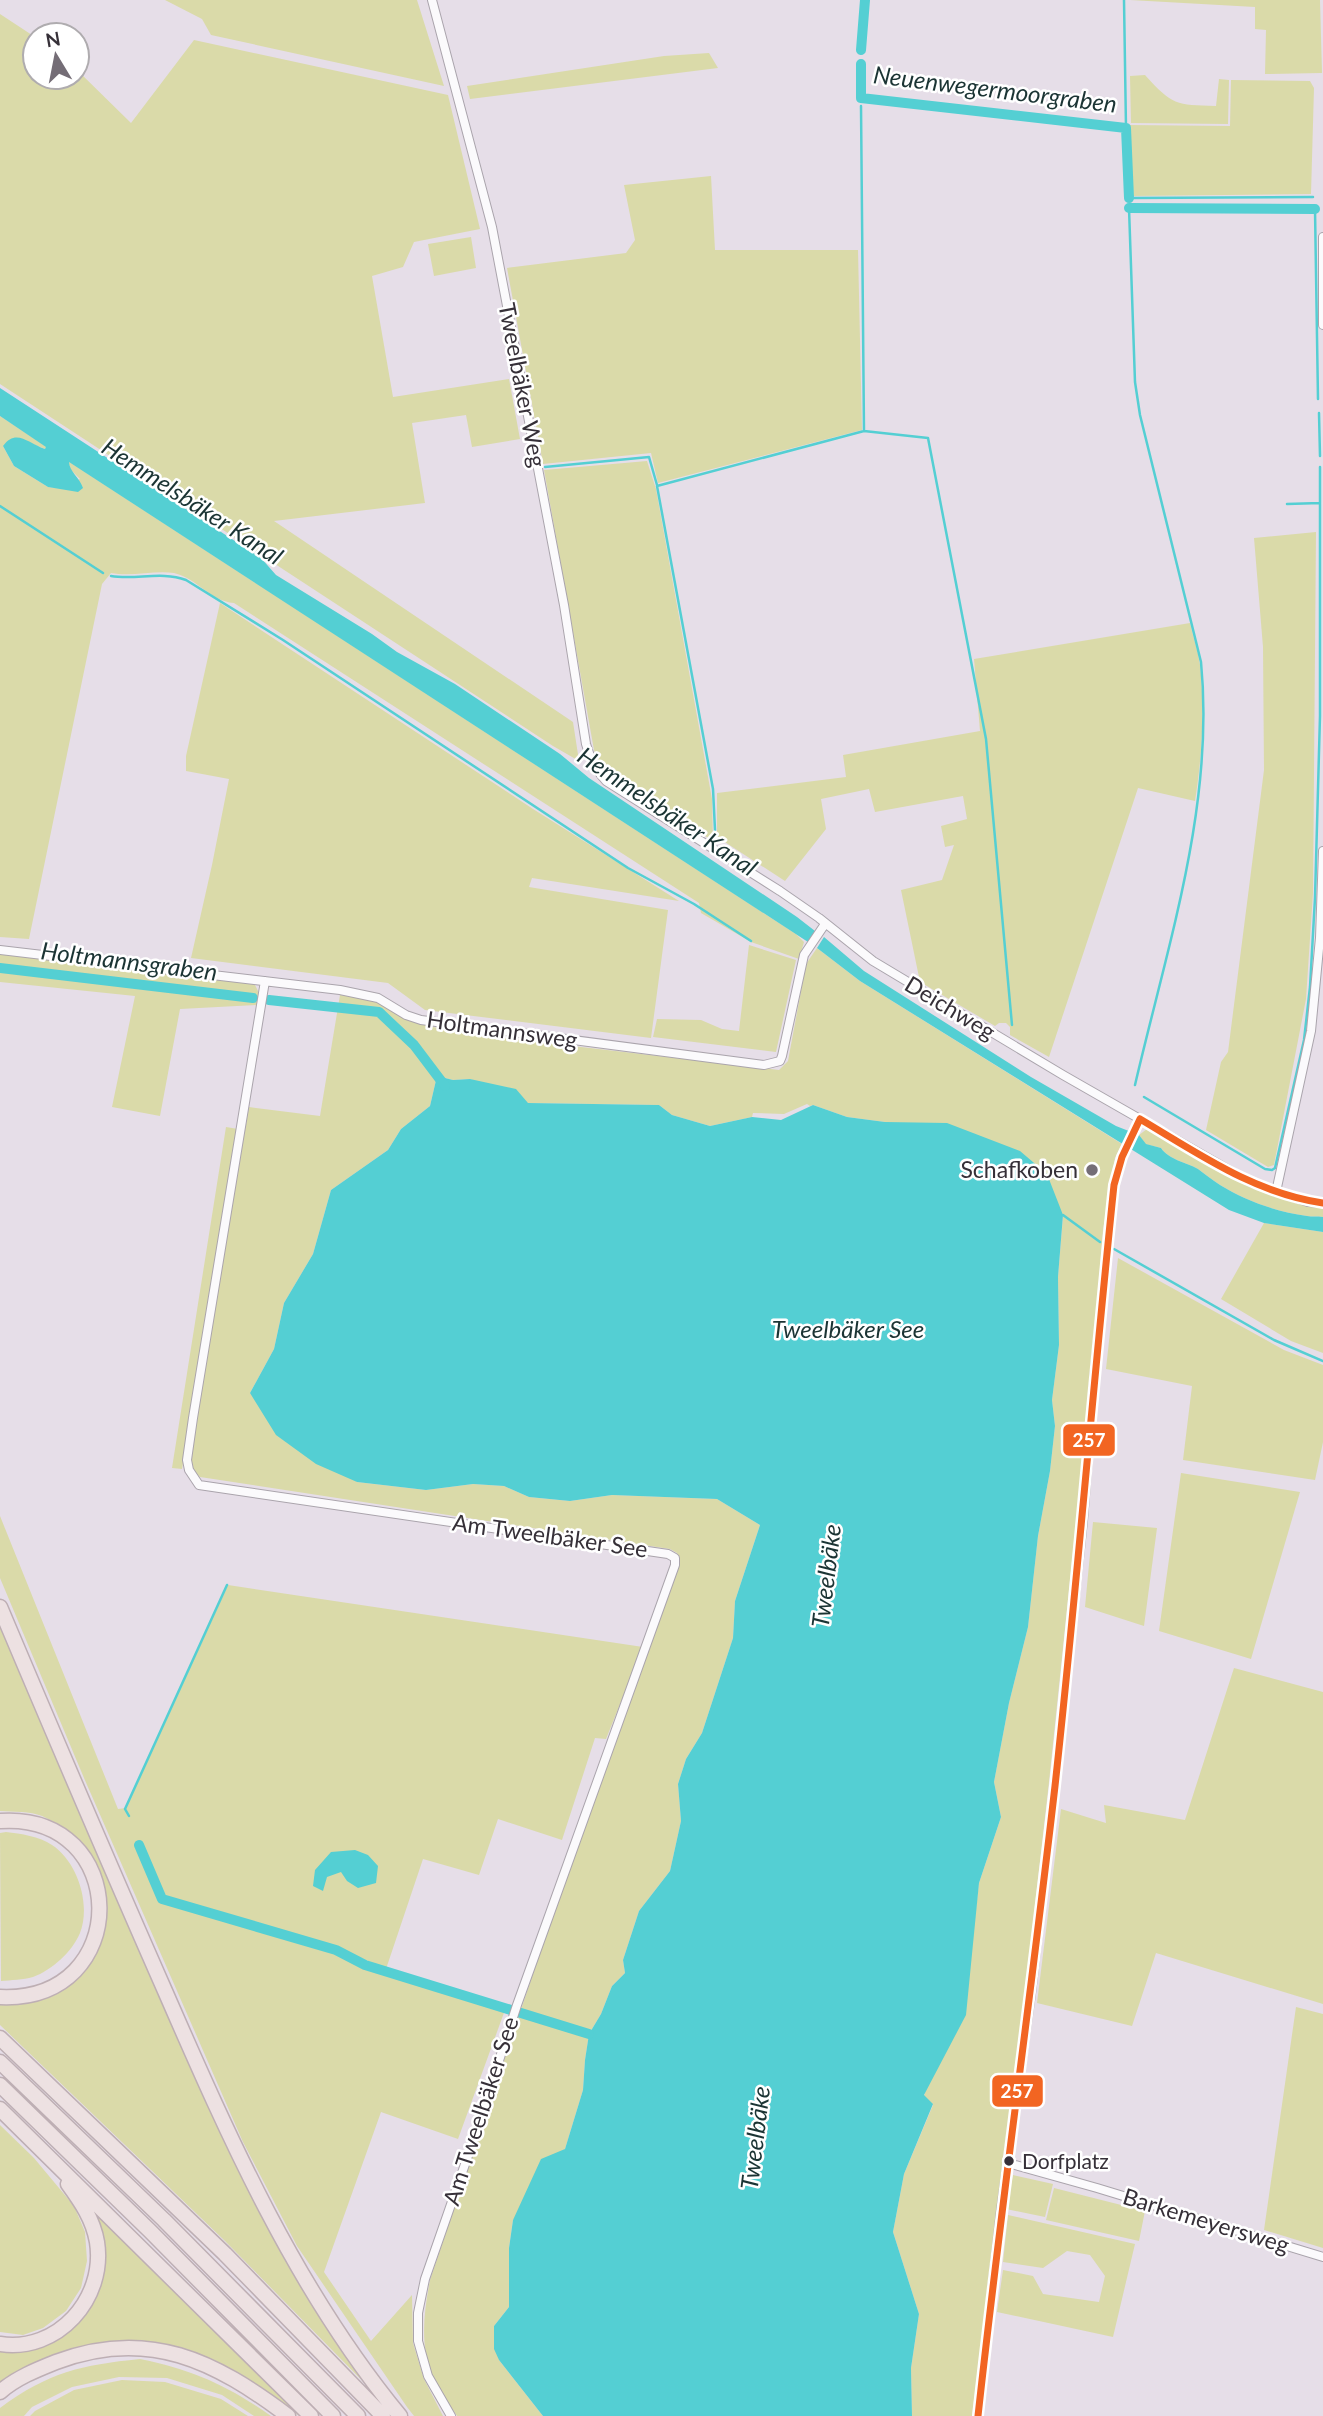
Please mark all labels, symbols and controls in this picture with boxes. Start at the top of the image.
north arrow [21,21,91,91]
text: N [44,26,62,51]
water label: Neuenwegermoorgraben [872,59,1118,118]
street label: Tweelbäker Weg [493,300,553,469]
water label: Hemmelsbäker Kanal [97,431,289,570]
water label: Hemmelsbäker Kanal [573,740,763,882]
water label: Holtmannsgraben [39,935,219,986]
street label: Deichweg [900,969,1001,1045]
street label: Holtmannsweg [425,1005,579,1053]
place label: Schafkoben [960,1155,1078,1183]
marker: Schafkoben [1084,1162,1100,1178]
water label: Tweelbäker See [772,1314,924,1343]
line badge: 257 [1062,1423,1116,1457]
text: 257 [1072,1428,1106,1451]
street label: Am Tweelbäker See [451,1507,650,1563]
water label: Tweelbäke [805,1522,846,1629]
street label: Am Tweelbäker See [436,2013,524,2209]
line badge: 257 [991,2074,1044,2108]
text: 257 [1000,2079,1034,2102]
water label: Tweelbäke [734,2084,775,2191]
place label: Dorfplatz [1022,2148,1109,2173]
marker: Dorfplatz [1002,2154,1016,2168]
street label: Barkemeyersweg [1120,2181,1293,2259]

